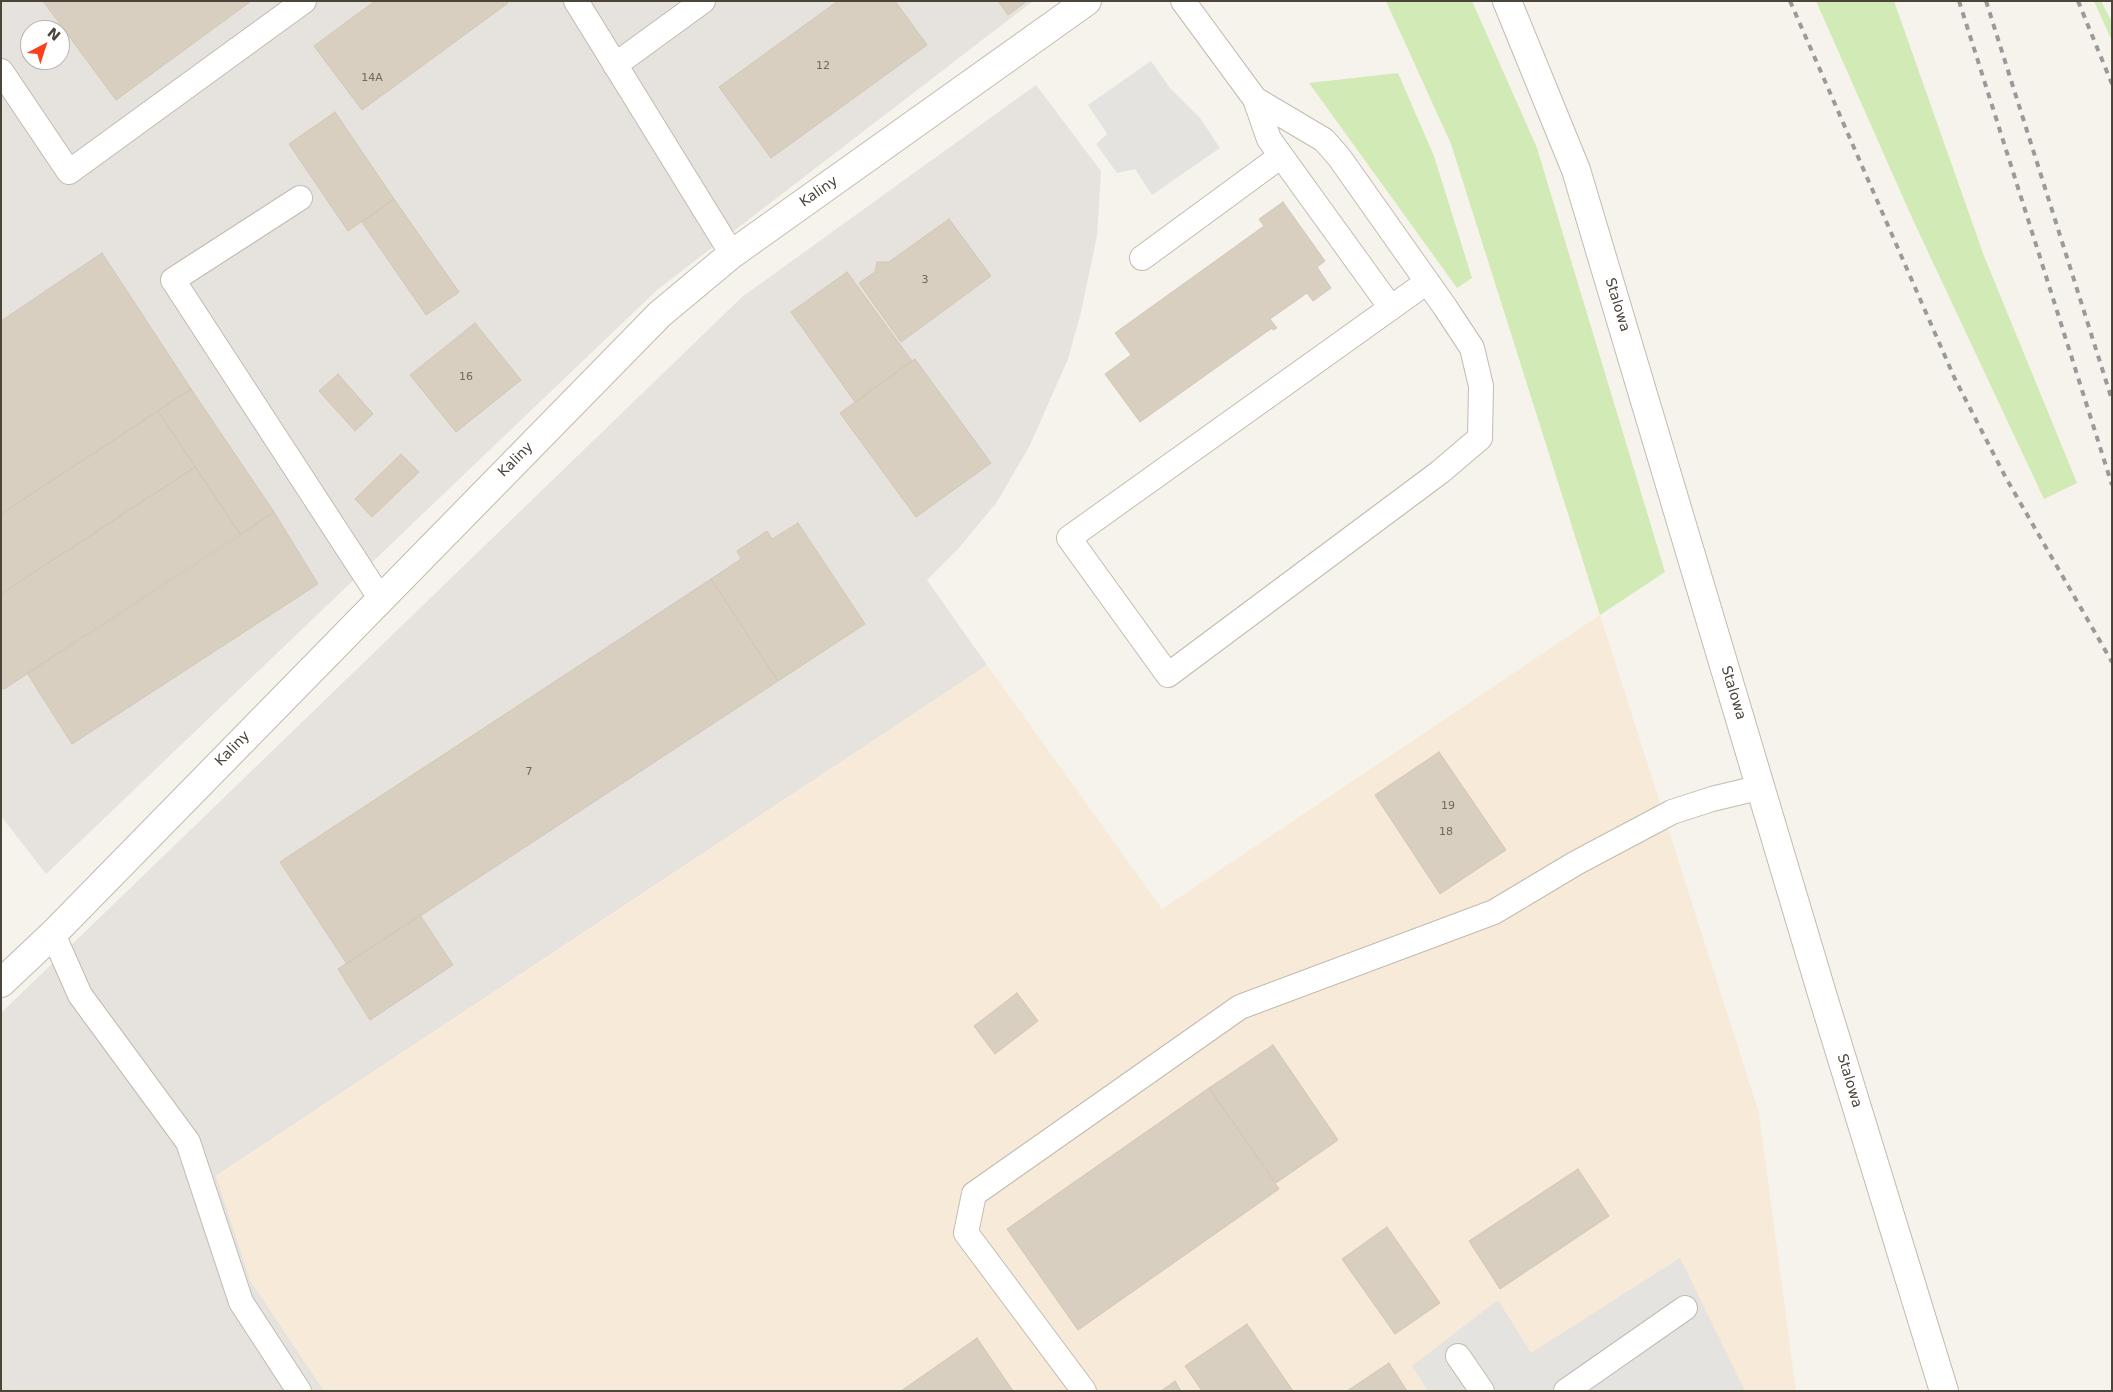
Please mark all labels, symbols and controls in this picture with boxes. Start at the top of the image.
north arrow [20,20,70,70]
text: N [44,24,64,44]
house number: 12 [816,59,830,73]
house number: 14A [361,71,383,85]
street label: Kaliny [797,173,841,211]
house number: 3 [922,273,928,287]
street label: Stalowa [1601,276,1633,334]
house number: 16 [459,370,473,384]
street label: Kaliny [495,439,537,481]
street label: Stalowa [1717,664,1749,722]
street label: Kaliny [212,728,254,770]
house number: 7 [526,765,532,779]
house number: 19 [1441,799,1455,813]
house number: 18 [1439,825,1453,839]
street label: Stalowa [1833,1052,1865,1110]

